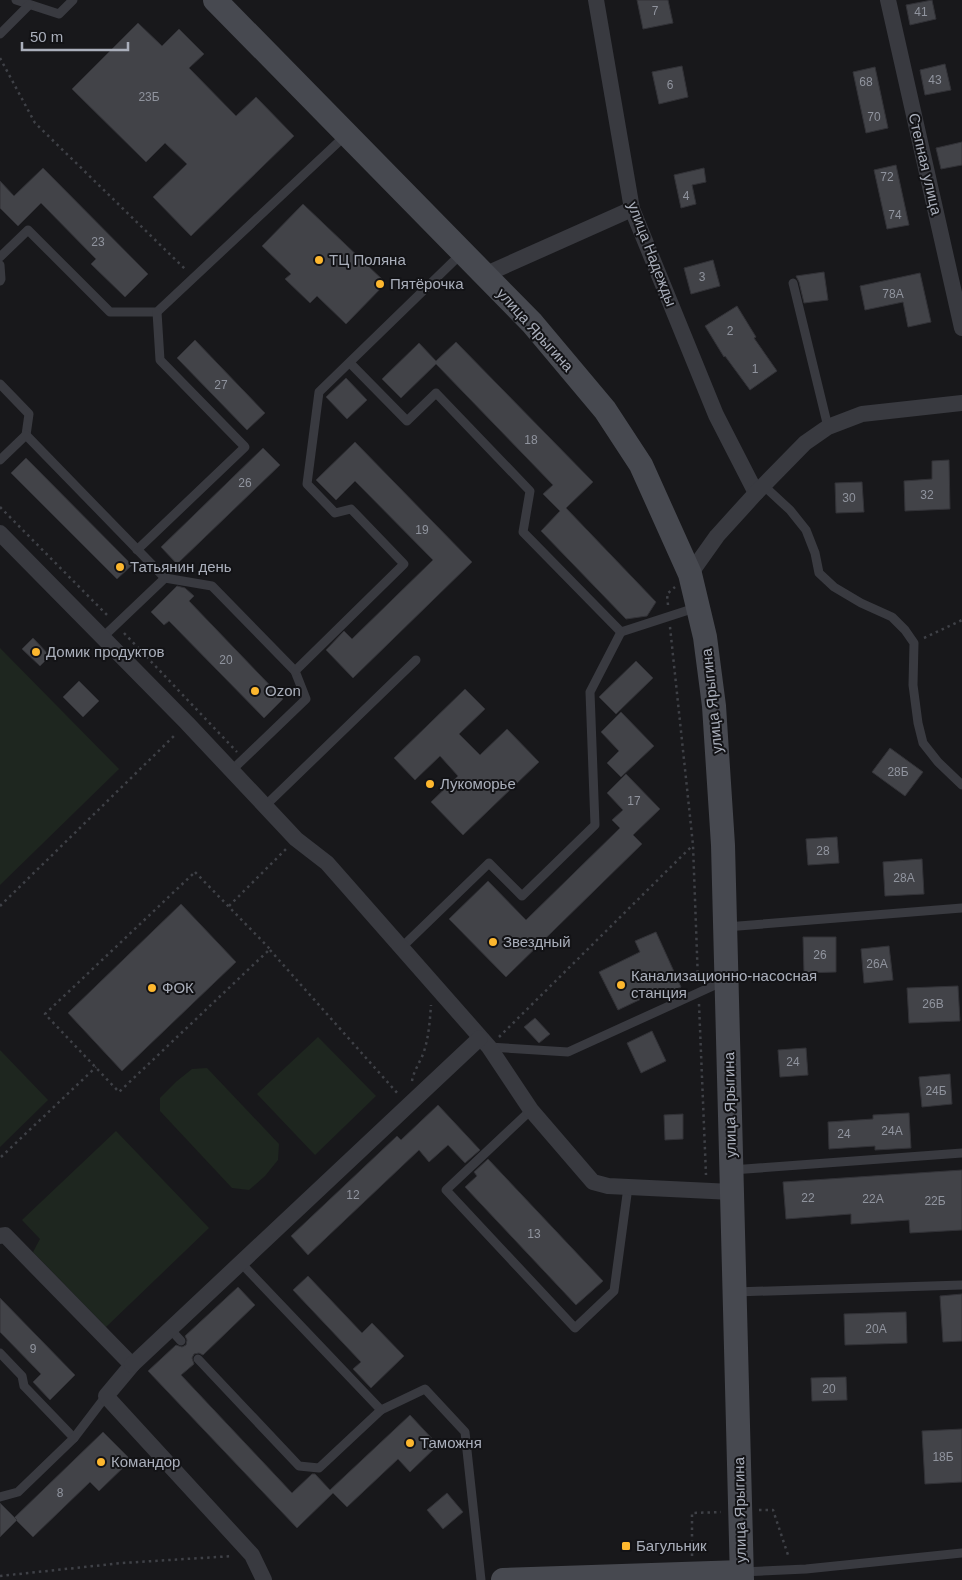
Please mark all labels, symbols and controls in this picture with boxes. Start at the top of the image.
house number: 7 [652,4,659,18]
house number: 41 [914,5,928,19]
scale bar [22,20,129,52]
text: 50 m [30,28,63,45]
house number: 43 [928,73,942,87]
house number: 68 [859,75,873,89]
house number: 6 [667,78,674,92]
house number: 23Б [138,90,160,104]
house number: 70 [867,110,881,124]
street label: Степная улица [905,111,946,217]
house number: 72 [880,170,894,184]
house number: 4 [683,189,690,203]
street label: улица Надежды [625,199,680,309]
house number: 74 [888,208,902,222]
house number: 23 [91,235,105,249]
place label: ТЦ Поляна [329,251,406,268]
marker: ТЦ Поляна [313,254,325,266]
house number: 3 [699,270,706,284]
place label: Пятёрочка [390,275,464,292]
marker: Пятёрочка [374,278,386,290]
street label: улица Ярыгина [494,285,578,375]
house number: 78А [882,287,904,301]
house number: 2 [727,324,734,338]
house number: 1 [752,362,759,376]
house number: 27 [214,378,228,392]
house number: 18 [524,433,538,447]
house number: 26 [238,476,252,490]
house number: 32 [920,488,934,502]
house number: 30 [842,491,856,505]
house number: 19 [415,523,429,537]
place label: Татьянин день [130,558,232,575]
marker: Татьянин день [114,561,126,573]
place label: Домик продуктов [46,643,165,660]
marker: Домик продуктов [30,646,42,658]
street label: улица Ярыгина [697,647,725,755]
house number: 20 [219,653,233,667]
place label: Ozon [265,682,301,699]
marker: Ozon [249,685,261,697]
house number: 28Б [887,765,909,779]
place label: Лукоморье [440,775,516,792]
marker: Лукоморье [424,778,436,790]
house number: 17 [627,794,641,808]
house number: 28 [816,844,830,858]
house number: 28А [893,871,915,885]
place label: Звездный [503,933,571,950]
marker: Звездный [487,936,499,948]
house number: 26 [813,948,827,962]
house number: 26А [866,957,888,971]
place label: Канализационно-насосная станция [631,967,817,1001]
place label: ФОК [162,979,194,996]
marker: Канализационно-насосная станция [615,979,627,991]
marker: ФОК [146,982,158,994]
house number: 26В [922,997,944,1011]
street label: улица Ярыгина [720,1051,739,1158]
house number: 24 [786,1055,800,1069]
house number: 24Б [925,1084,947,1098]
house number: 24А [881,1124,903,1138]
house number: 24 [837,1127,851,1141]
house number: 12 [346,1188,360,1202]
house number: 22 [801,1191,815,1205]
house number: 22А [862,1192,884,1206]
house number: 22Б [924,1194,946,1208]
house number: 13 [527,1227,541,1241]
house number: 20А [865,1322,887,1336]
house number: 9 [30,1342,37,1356]
house number: 20 [822,1382,836,1396]
place label: Таможня [420,1434,482,1451]
marker: Таможня [404,1437,416,1449]
house number: 18Б [932,1450,954,1464]
place label: Командор [111,1453,180,1470]
marker: Командор [95,1456,107,1468]
street label: улица Ярыгина [730,1456,749,1563]
house number: 8 [57,1486,64,1500]
place label: Багульник [636,1537,707,1554]
marker: Багульник [620,1540,632,1552]

